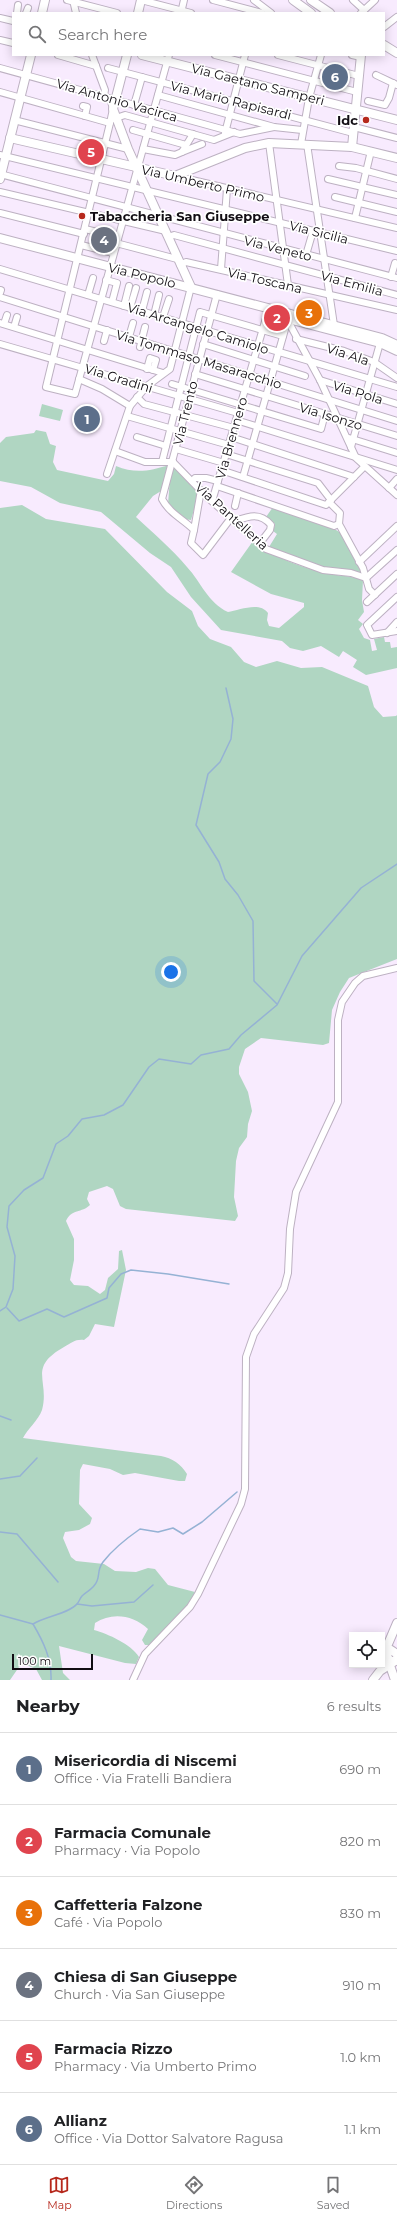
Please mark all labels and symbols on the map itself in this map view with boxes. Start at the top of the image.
street label: Via Gaetano Samperi [190,60,326,108]
pin: 6 [322,62,348,92]
street label: Via Antonio Vacirca [55,75,179,125]
street label: Via Mario Rapisardi [169,77,293,123]
place label: Idc [337,112,358,128]
marker: Idc [361,115,371,125]
pin: 5 [78,137,104,167]
street label: Via Umberto Primo [140,161,266,205]
place label: Tabaccheria San Giuseppe [90,208,269,224]
marker: Tabaccheria San Giuseppe [77,211,87,221]
street label: Via Sicilia [288,217,350,247]
pin: 4 [91,225,117,255]
street label: Via Veneto [242,232,314,264]
street label: Via Popolo [106,259,178,291]
street label: Via Toscana [226,264,304,296]
street label: Via Emilia [319,267,385,299]
pin: 3 [296,298,322,328]
street label: Via Arcangelo Camiolo [125,299,271,357]
pin: 2 [264,303,290,333]
street label: Via Tommaso Masaracchio [114,326,284,392]
street label: Via Ala [325,340,371,368]
street label: Via Gradini [83,360,155,396]
street label: Via Pola [331,377,385,407]
street label: Via Trento [169,379,201,447]
street label: Via Brennero [212,395,250,481]
street label: Via Isonzo [297,399,365,433]
pin: 1 [74,404,100,434]
street label: Via Pantelleria [192,479,272,553]
your location [161,962,181,982]
scale bar [12,1652,93,1671]

